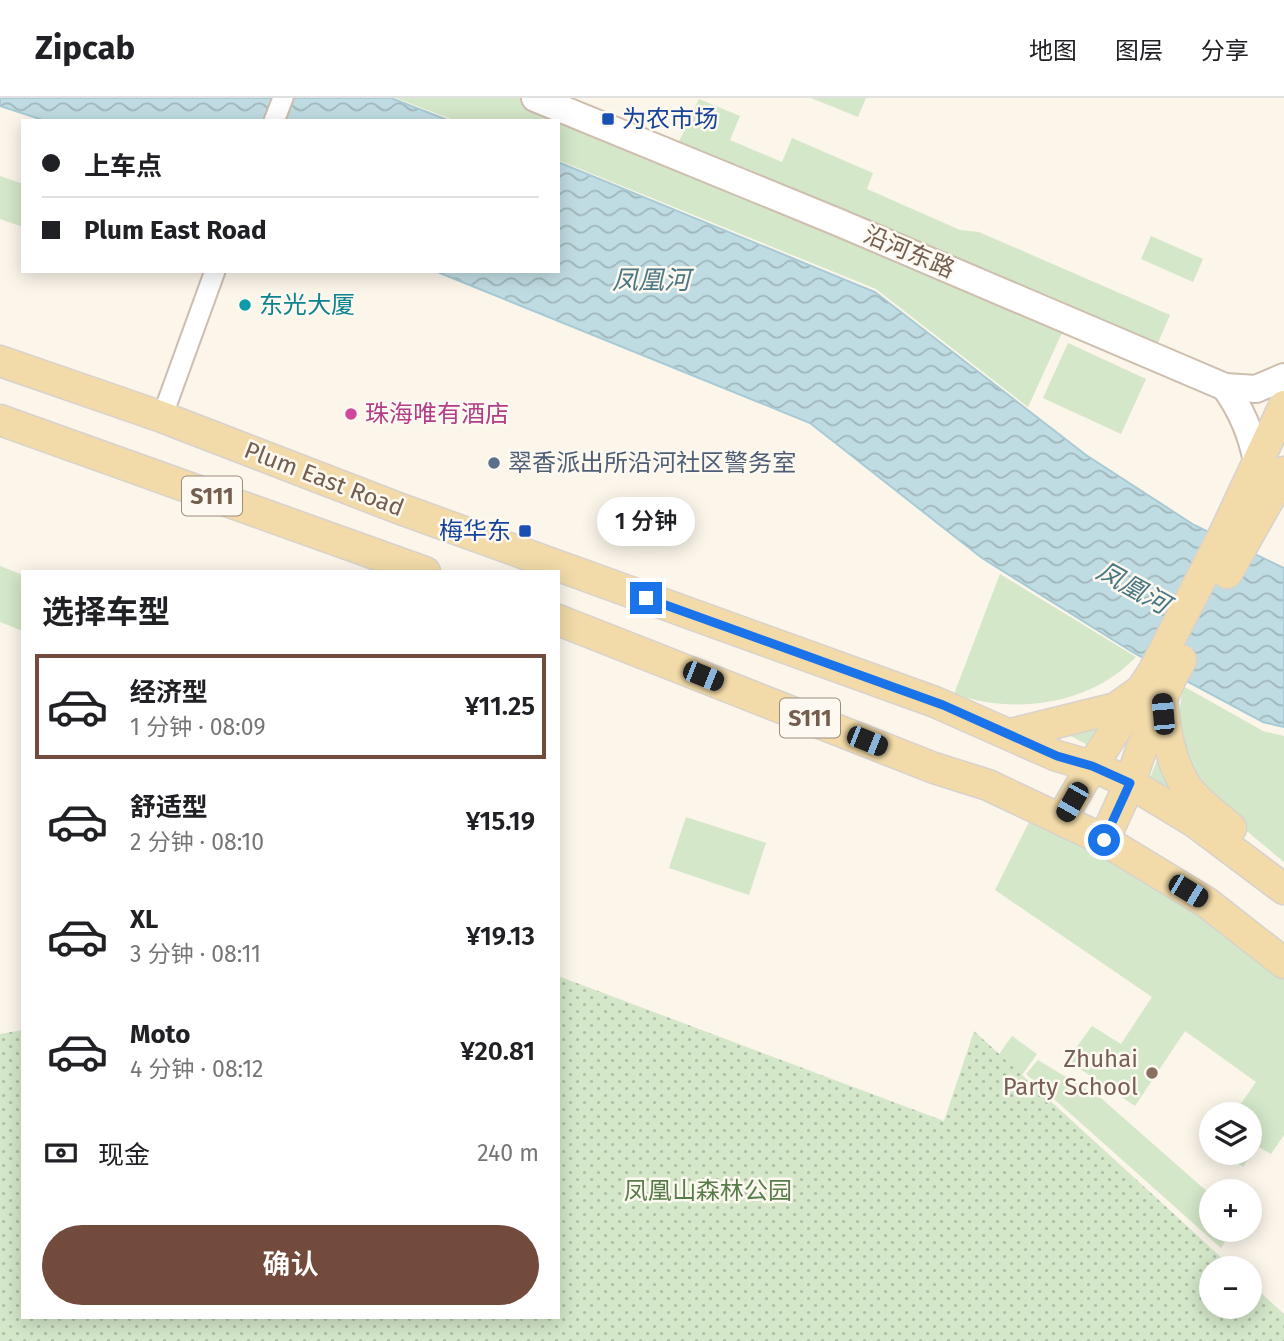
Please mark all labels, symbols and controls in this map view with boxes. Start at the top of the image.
text: Zipcab [35,28,135,68]
text: 地图 [1029,37,1077,65]
text: 图层 [1115,37,1163,65]
text: 分享 [1201,37,1249,65]
place label: 为农市场 [622,105,718,133]
marker: 为农市场 [600,111,616,127]
text: 上车点 [84,151,162,182]
text: Plum East Road [84,215,267,246]
street label: 沿河东路 [859,220,959,284]
water label: 凤凰河 [612,265,695,296]
place label: 东光大厦 [259,291,355,319]
marker: 东光大厦 [237,297,253,313]
place label: 珠海唯有酒店 [365,400,509,428]
marker: 珠海唯有酒店 [343,406,359,422]
street label: Plum East Road [240,436,408,522]
place label: 翠香派出所沿河社区警务室 [508,449,796,477]
marker: 翠香派出所沿河社区警务室 [486,455,502,471]
road number: S111 [182,476,242,516]
callout: 1 分钟 [597,496,695,546]
text: 1 分钟 [615,507,677,535]
place label: 梅华东 [439,517,511,545]
marker: 梅华东 [517,523,533,539]
water label: 凤凰河 [1091,556,1179,623]
route end [630,582,662,614]
text: 选择车型 [42,593,170,631]
car [680,658,727,694]
icon: car [46,675,109,738]
text: 经济型 [130,677,208,708]
text: ¥11.25 [465,691,535,722]
car [1151,692,1176,736]
road number: S111 [780,698,840,738]
text: 1 分钟 · 08:09 [130,713,265,741]
car [844,723,891,759]
car [1053,779,1092,825]
icon: car [46,790,109,853]
text: 舒适型 [130,792,208,823]
text: ¥15.19 [466,806,535,837]
route start [1088,824,1120,856]
text: 2 分钟 · 08:10 [130,828,264,856]
car [1165,871,1212,911]
text: XL [130,904,158,935]
icon: car [46,905,109,968]
text: ¥19.13 [466,921,535,952]
text: 3 分钟 · 08:11 [130,940,261,968]
text: Moto [130,1019,190,1050]
icon: car [46,1020,109,1083]
text: ¥20.81 [460,1036,535,1067]
place label: Zhuhai Party School [1003,1045,1138,1101]
text: 4 分钟 · 08:12 [130,1055,264,1083]
marker: Zhuhai Party School [1144,1065,1160,1081]
map controls [1199,1102,1262,1319]
button: layers [1199,1102,1262,1165]
icon: cash [42,1134,80,1172]
text: 240 m [477,1139,539,1167]
text: 现金 [98,1140,150,1171]
park label: 凤凰山森林公园 [624,1177,792,1205]
button: + [1199,1179,1262,1242]
button: 确认 [42,1225,539,1305]
button: − [1199,1256,1262,1319]

